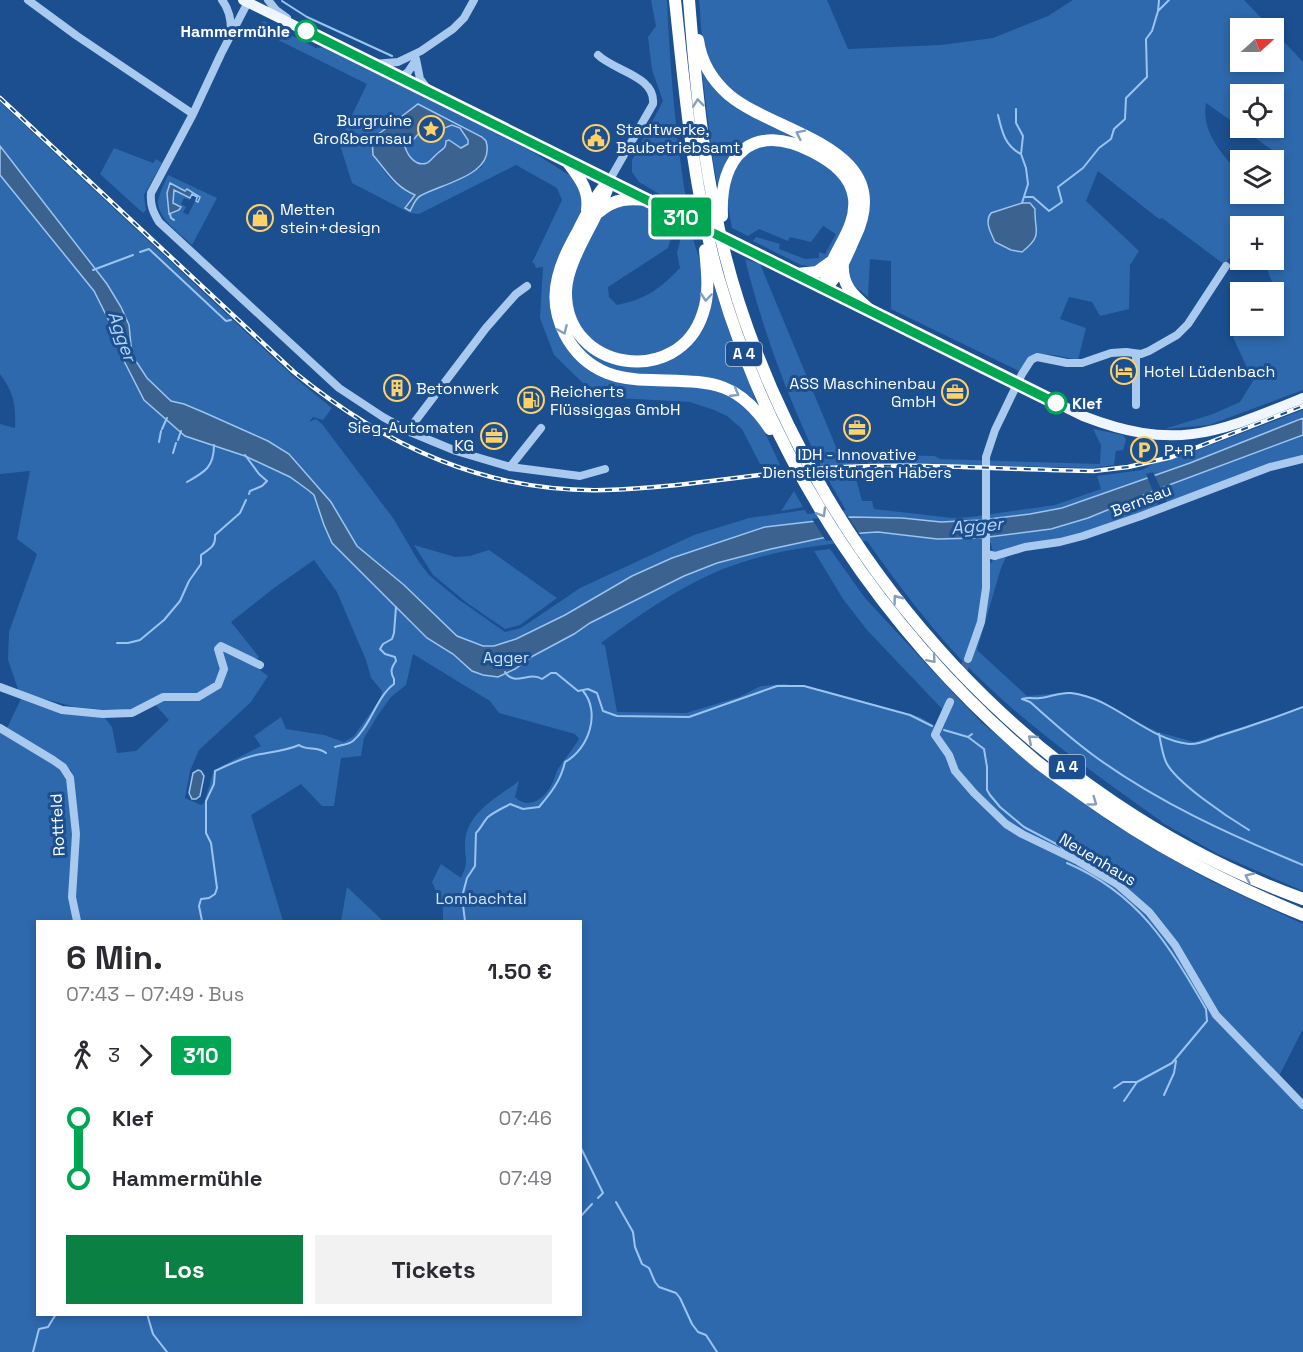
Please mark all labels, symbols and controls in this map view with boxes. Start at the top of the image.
north arrow [1230,18,1284,72]
map controls [1230,18,1284,336]
marker: Hammermühle [295,20,317,42]
place label: Hammermühle [181,21,290,42]
button: locate [1230,84,1284,138]
one-way arrow [692,98,705,107]
place label: Burgruine Großbernsau [313,110,412,149]
place icon: Burgruine Großbernsau [416,114,446,144]
place label: Stadtwerke, Baubetriebsamt [616,119,740,158]
public building icon: Stadtwerke, Baubetriebsamt [581,123,611,153]
one-way arrow [796,129,807,141]
button: layers [1230,150,1284,204]
line badge: 310 [646,198,716,236]
place label: Metten stein+design [280,199,381,238]
shop icon: Metten stein+design [245,203,275,233]
text: 310 [663,204,699,231]
button: + [1230,216,1284,270]
button: − [1230,282,1284,336]
one-way arrow [700,292,713,301]
water label: Agger [103,308,143,366]
one-way arrow [556,323,568,334]
road number: A 4 [726,342,762,366]
hotel icon: Hotel Lüdenbach [1109,356,1139,386]
place label: Hotel Lüdenbach [1144,361,1275,382]
building icon: Betonwerk [382,373,412,403]
place label: ASS Maschinenbau GmbH [789,373,936,412]
office icon: ASS Maschinenbau GmbH [940,377,970,407]
place label: Betonwerk [416,378,500,399]
place label: Reicherts Flüssiggas GmbH [550,381,680,420]
fuel station icon: Reicherts Flüssiggas GmbH [516,385,546,415]
one-way arrow [729,386,739,397]
marker: Klef [1045,392,1067,414]
place label: Klef [1072,393,1102,414]
office icon: IDH - Innovative Dienstleistungen Habers [842,413,872,443]
place label: Sieg-Automaten KG [348,417,474,456]
office icon: Sieg-Automaten KG [479,421,509,451]
parking icon: P+R [1129,435,1159,465]
place label: P+R [1164,440,1194,461]
place label: IDH - Innovative Dienstleistungen Habers [762,444,952,483]
street label: Bernsau [1108,479,1174,522]
one-way arrow [815,507,826,517]
water label: Agger [950,512,1006,539]
one-way arrow [893,595,904,606]
park label: Agger [483,647,529,668]
one-way arrow [924,652,935,663]
one-way arrow [1028,735,1039,746]
road number: A 4 [1049,755,1085,779]
street label: Rottfeld [45,793,70,857]
one-way arrow [1086,795,1097,806]
street label: Neuenhaus [1055,828,1140,891]
one-way arrow [1244,872,1255,884]
park label: Lombachtal [435,888,527,909]
text: 6 Min. [66,937,163,979]
text: 1.50 € [488,957,552,985]
text: 07:43 – 07:49 · Bus [66,981,244,1007]
icon: walk [66,1039,99,1072]
icon: forward [129,1039,162,1072]
text: 3 [108,1042,120,1068]
text: 310 [183,1042,219,1069]
text: Klef [112,1104,154,1132]
text: 07:46 [498,1105,552,1131]
text: Hammermühle [112,1164,262,1192]
text: 07:49 [498,1165,552,1191]
button: Los [66,1235,303,1304]
button: Tickets [315,1235,552,1304]

